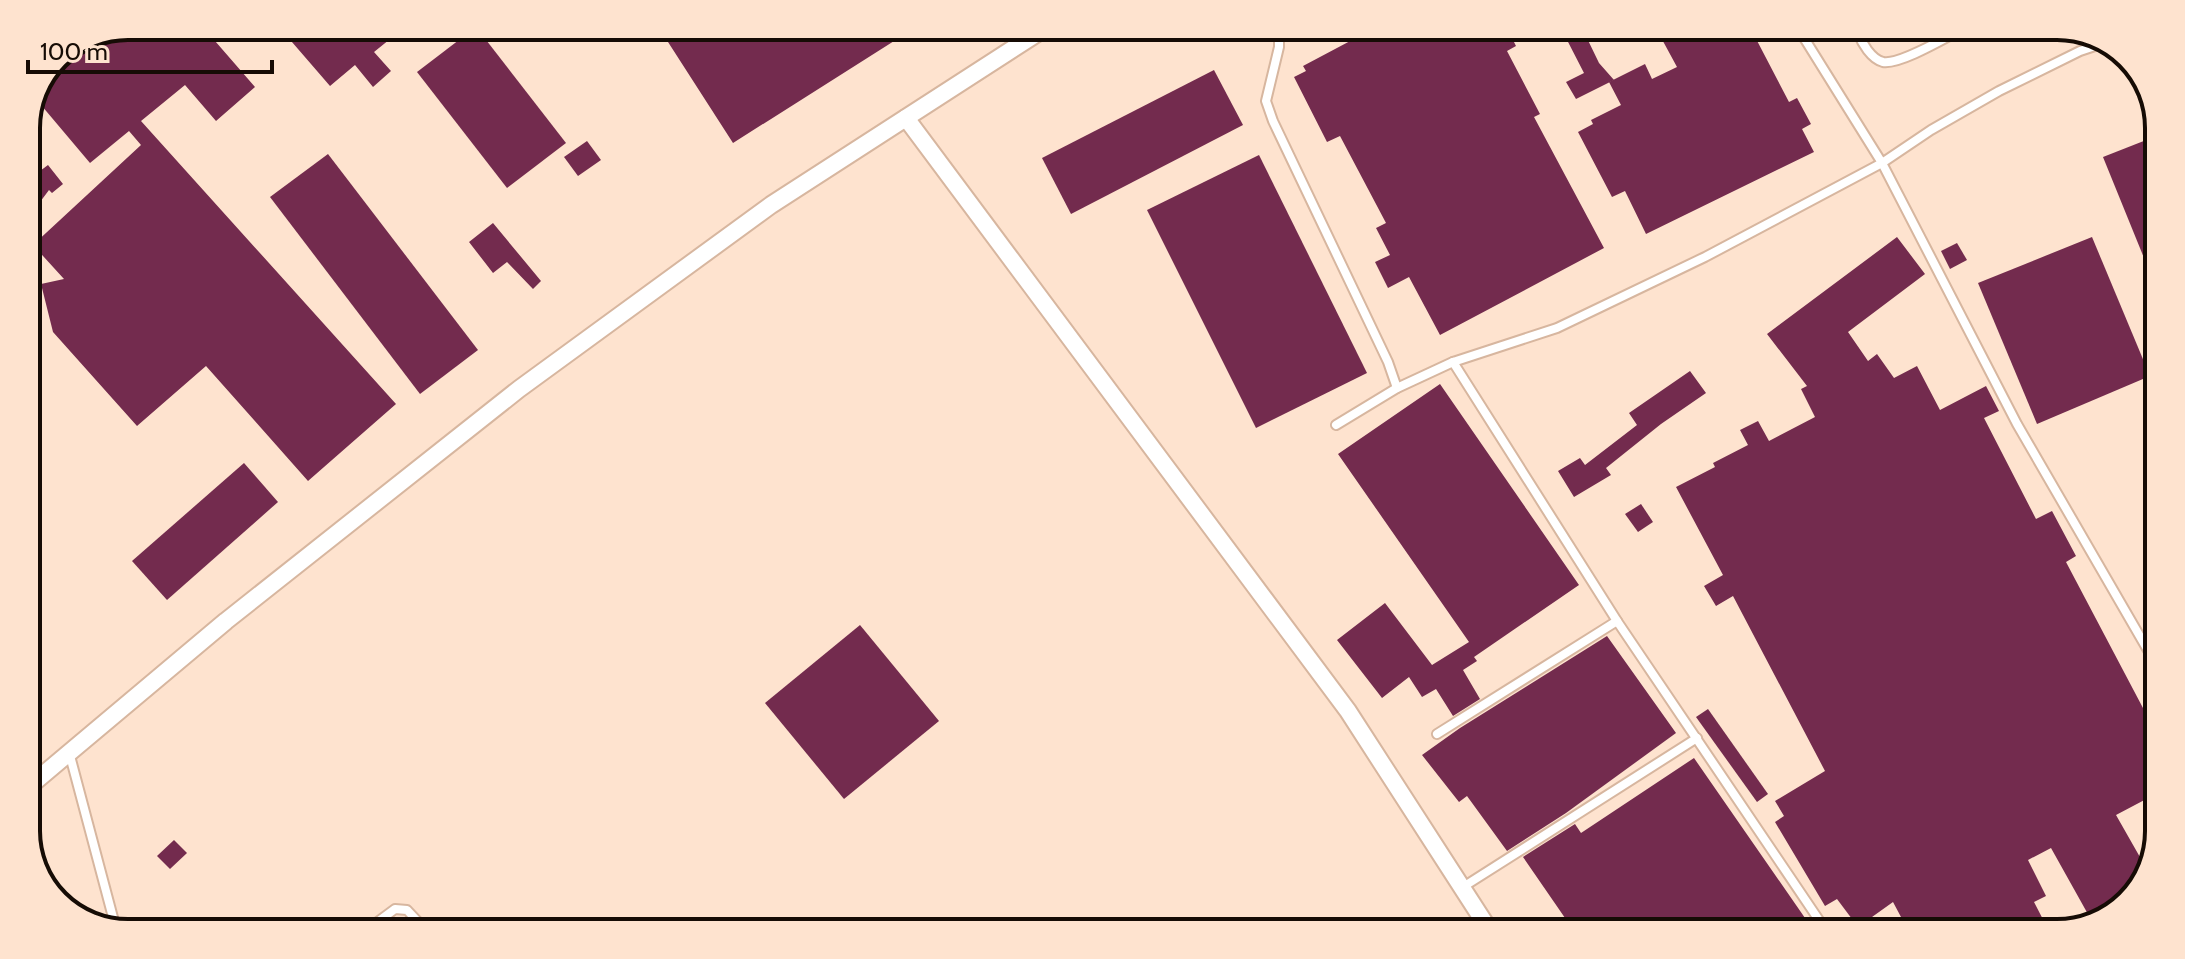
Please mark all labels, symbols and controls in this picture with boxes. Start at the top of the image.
scale bar [28,24,272,74]
text: 100 m [40,37,108,66]

